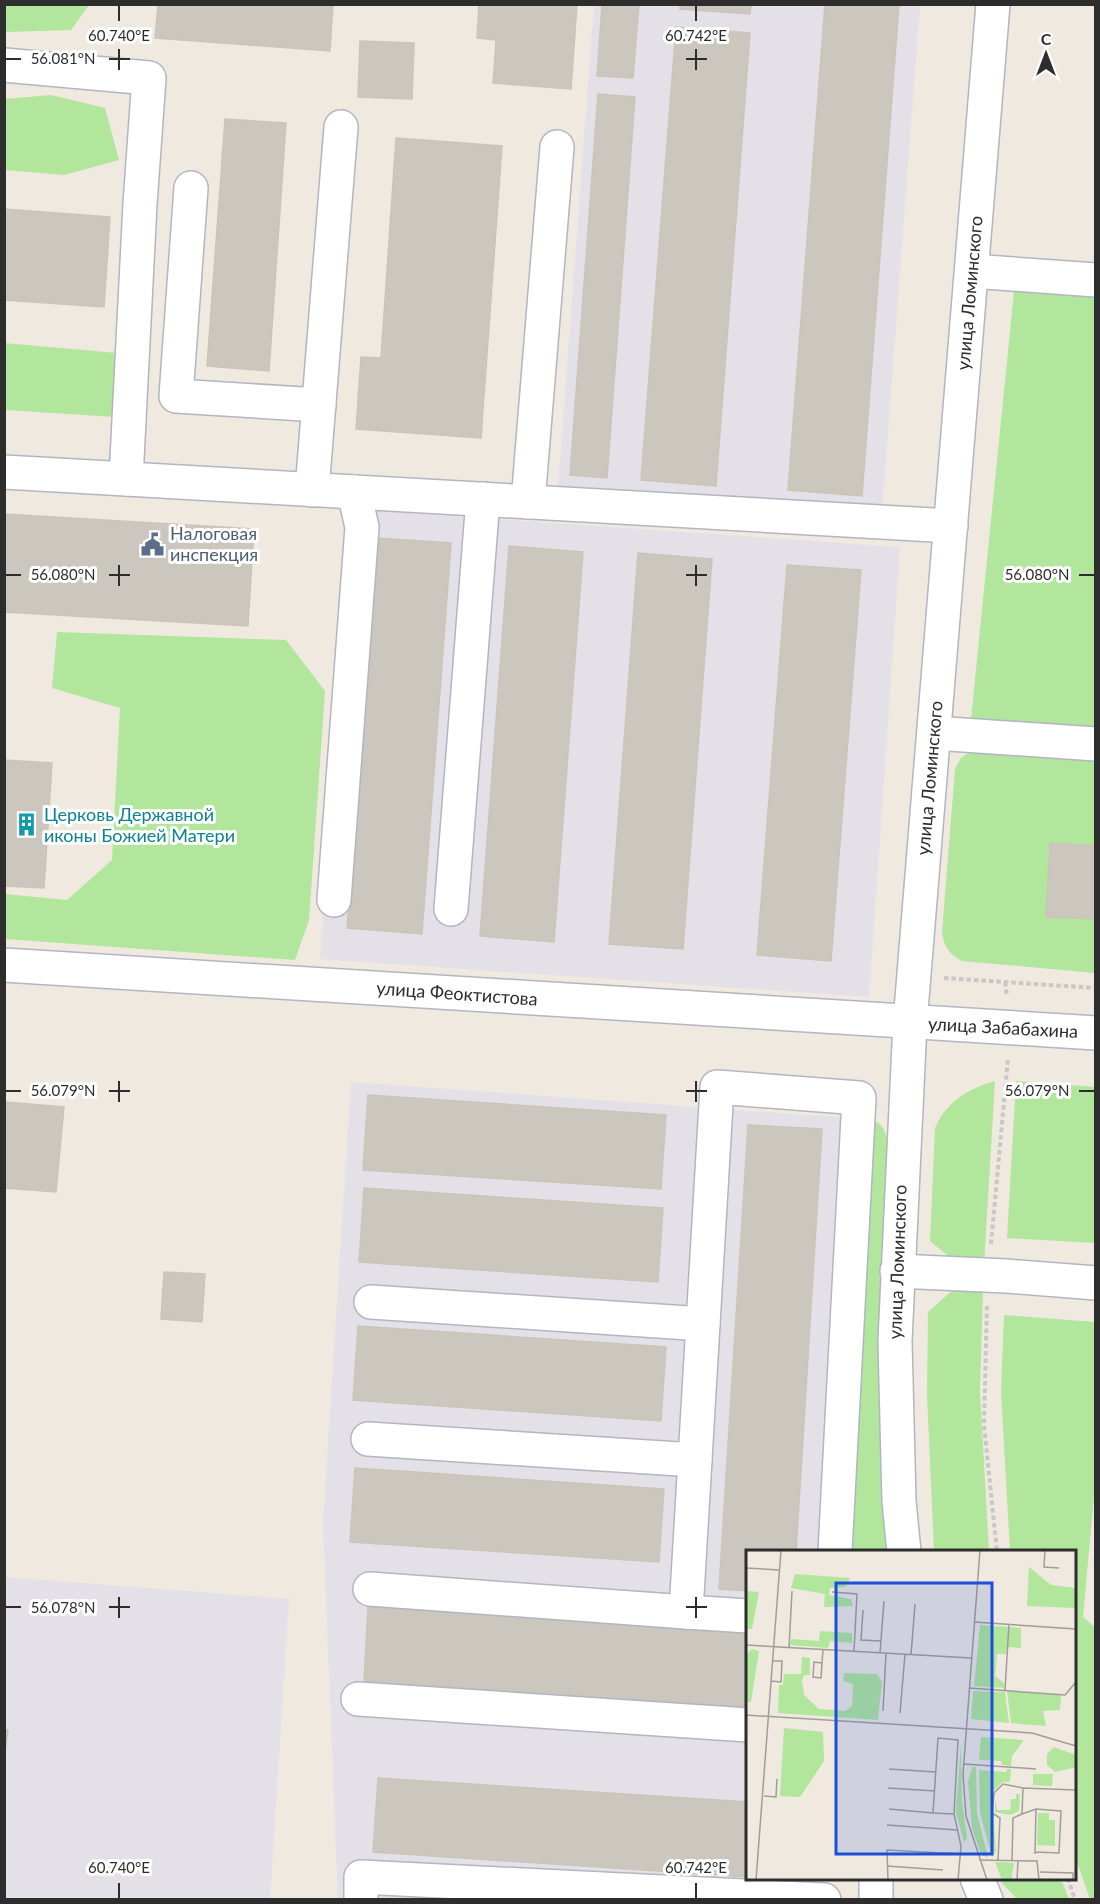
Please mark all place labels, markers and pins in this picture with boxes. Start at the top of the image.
place label: Налоговая инспекция [170,522,258,565]
public building icon: Налоговая инспекция [139,531,165,557]
place label: Церковь Державной иконы Божией Матери [44,803,235,846]
building icon: Церковь Державной иконы Божией Матери [13,812,39,838]

